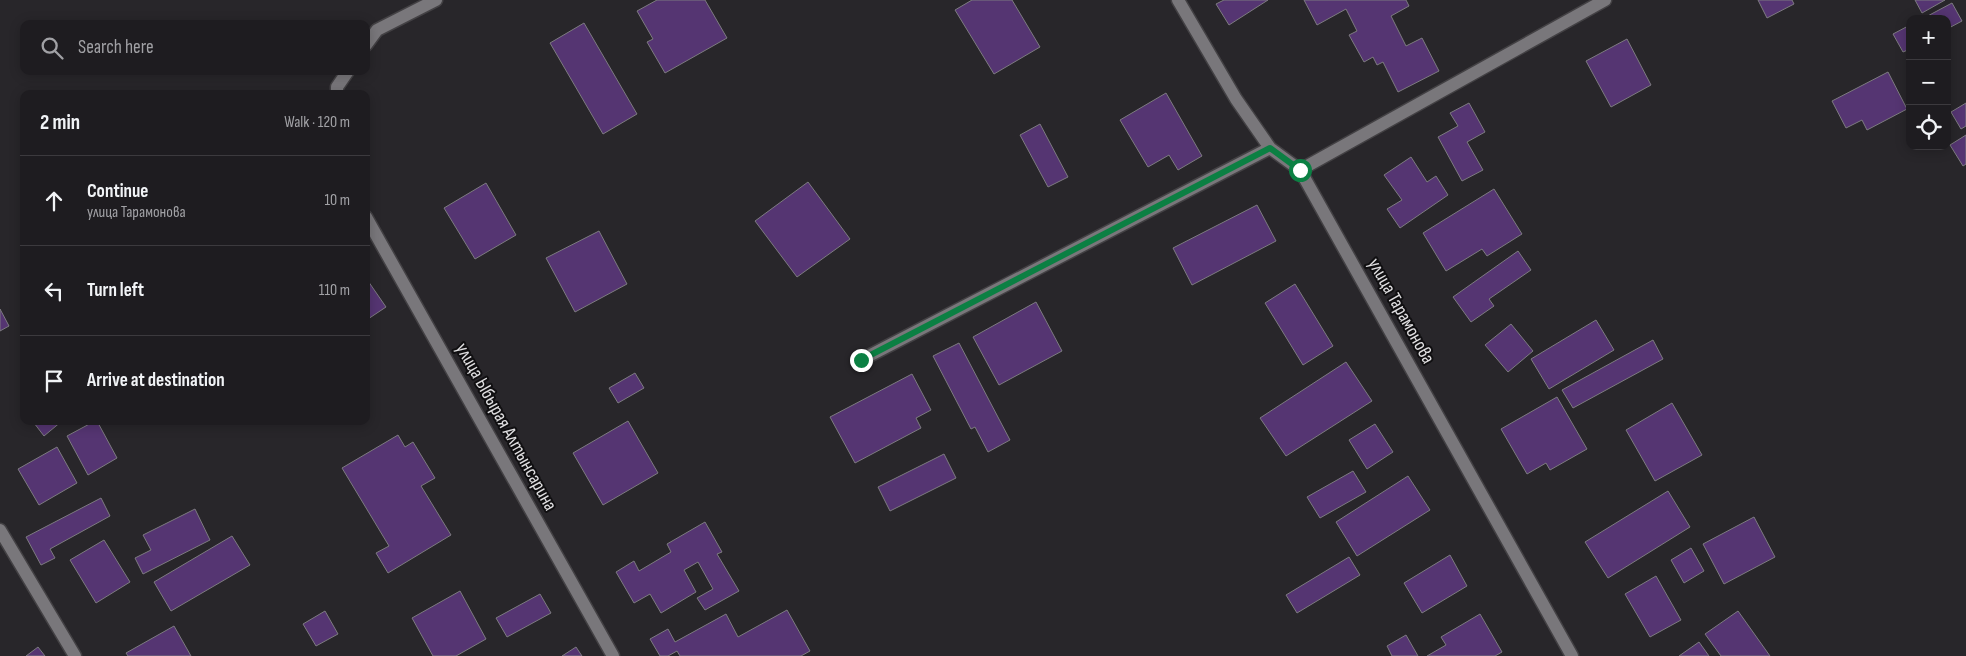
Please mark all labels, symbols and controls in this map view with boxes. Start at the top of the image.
map controls [1906,15,1951,150]
button: + [1906,15,1951,60]
search box [20,20,370,75]
icon: search [38,34,66,62]
text: Search here [78,36,154,59]
button: − [1906,60,1951,105]
button: locate [1906,105,1951,150]
text: 2 min [40,110,80,135]
text: Walk · 120 m [284,113,350,132]
route start [1289,159,1312,182]
text: Continue [87,180,148,203]
icon: ahead [40,187,68,215]
text: 10 m [324,191,350,210]
text: улица Тарамонова [87,203,186,222]
street label: улица Тарамонова [1363,254,1439,368]
icon: left [40,277,68,305]
text: Turn left [87,279,144,302]
text: 110 m [319,281,350,300]
street label: улица Ыбырая Алтынсарина [450,339,562,515]
route end [850,349,873,372]
icon: arrive [40,367,68,395]
text: Arrive at destination [87,369,225,392]

